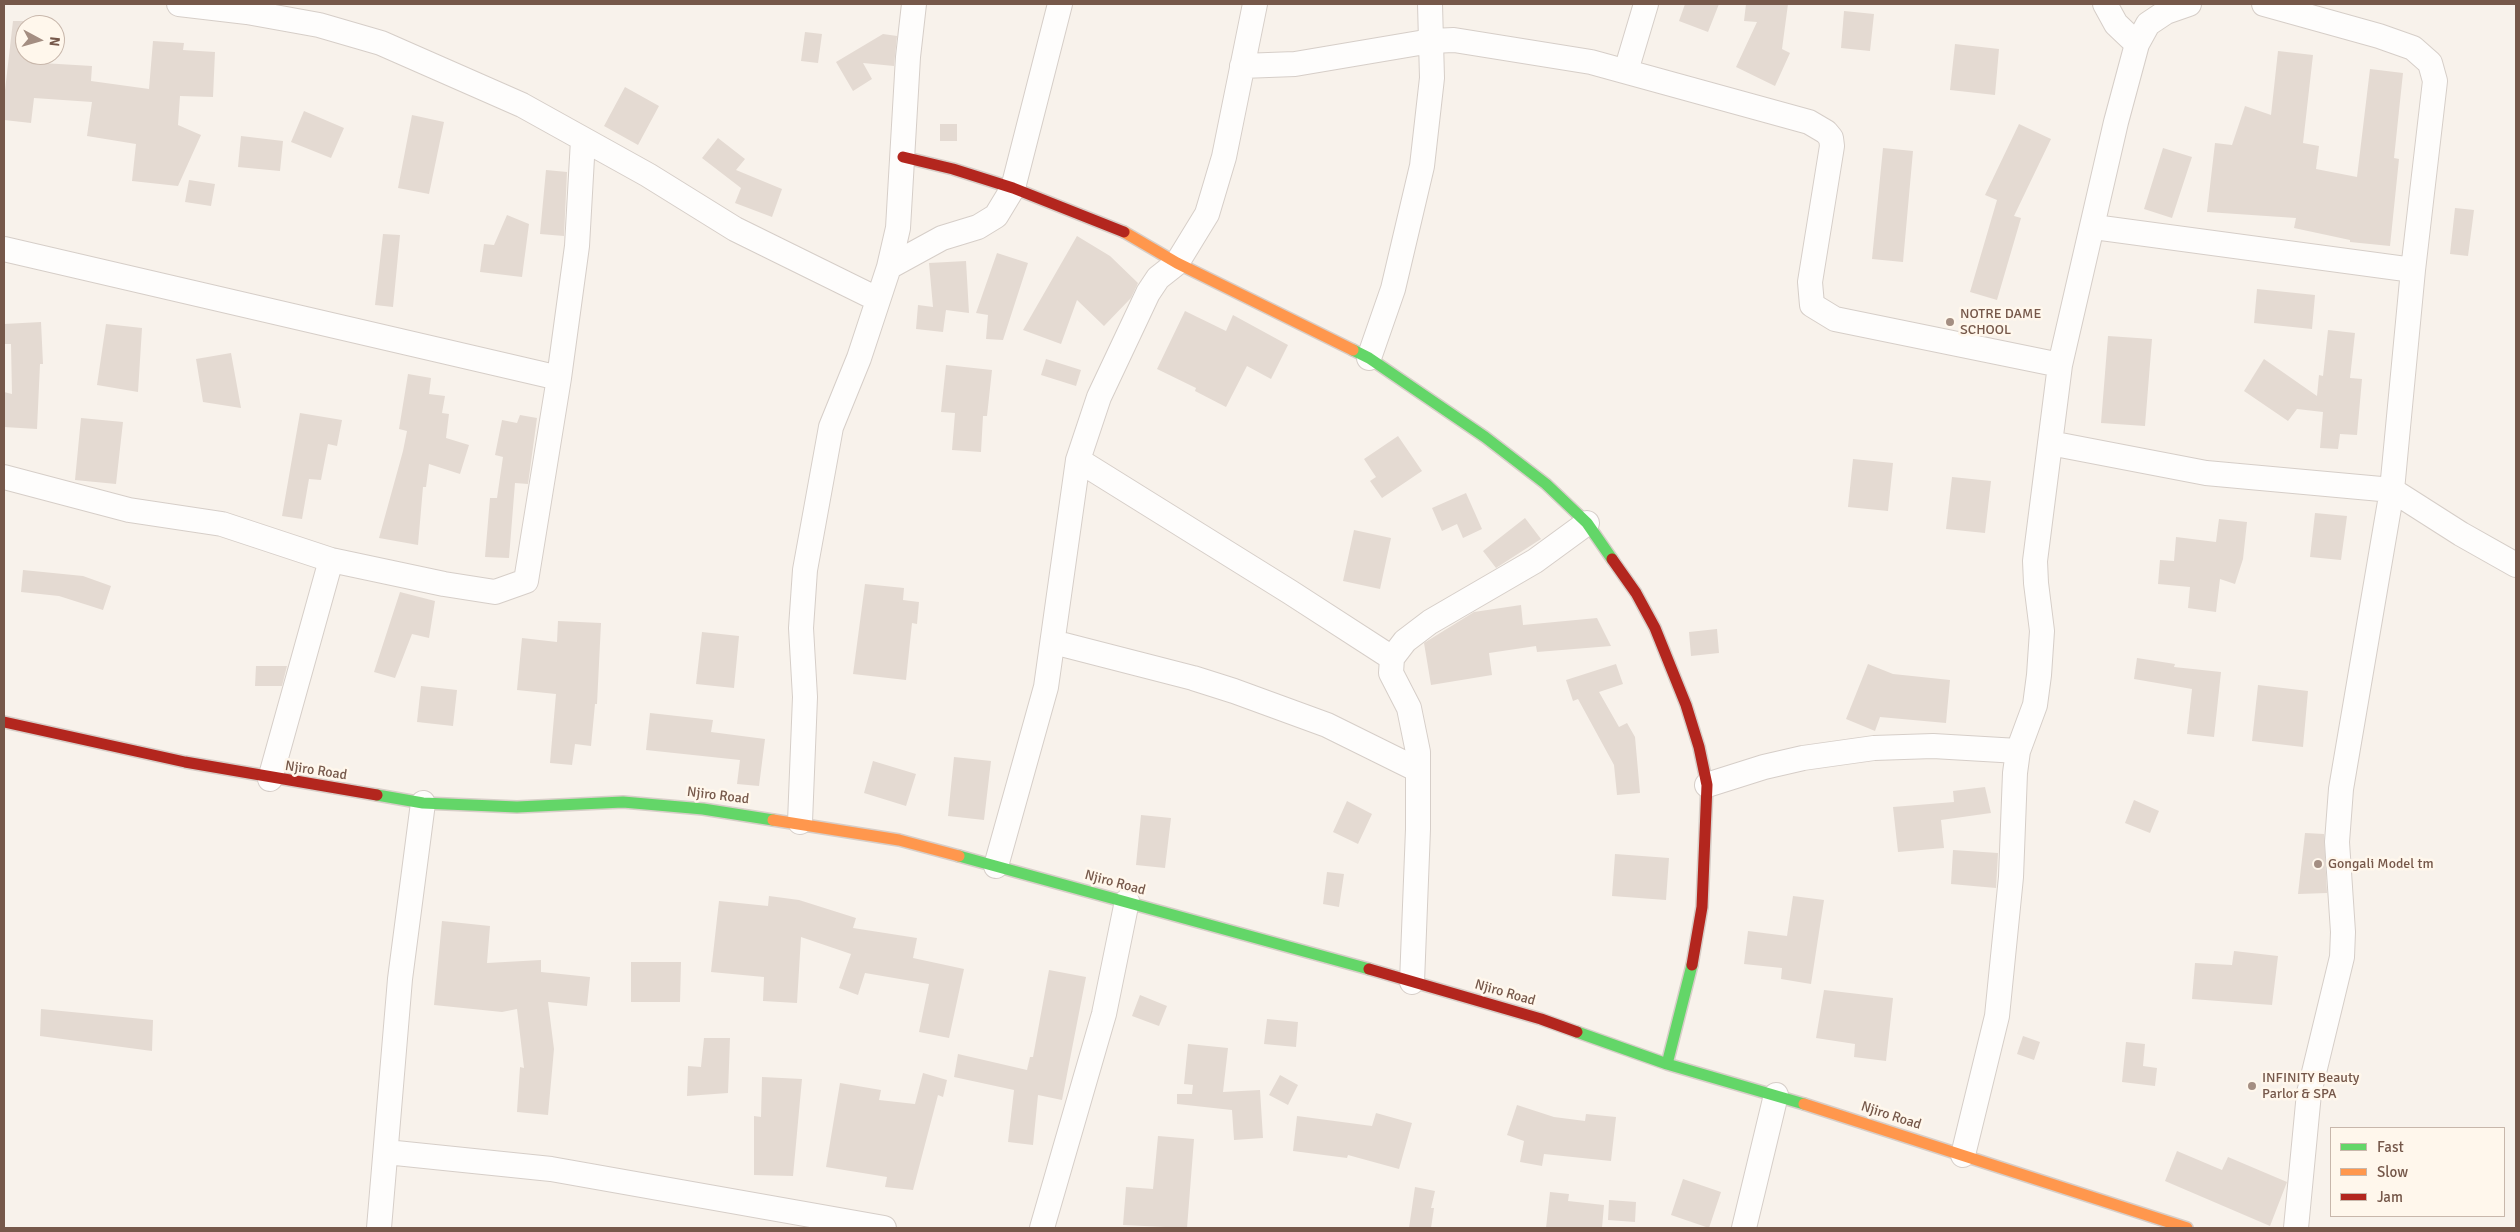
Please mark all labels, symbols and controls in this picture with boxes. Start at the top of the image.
north arrow [15,15,65,65]
text: N [45,36,63,47]
place label: NOTRE DAME SCHOOL [1960,306,2041,338]
marker: NOTRE DAME SCHOOL [1944,316,1956,328]
street label: Njiro Road [284,758,348,784]
street label: Njiro Road [686,784,750,808]
place label: Gongali Model tm [2328,856,2434,872]
marker: Gongali Model tm [2312,858,2324,870]
street label: Njiro Road [1083,867,1147,899]
street label: Njiro Road [1473,976,1537,1010]
place label: INFINITY Beauty Parlor & SPA [2262,1070,2359,1102]
marker: INFINITY Beauty Parlor & SPA [2246,1080,2258,1092]
street label: Njiro Road [1859,1098,1923,1134]
legend [2330,1127,2505,1217]
text: Fast [2377,1138,2404,1156]
text: Slow [2377,1163,2408,1181]
text: Jam [2377,1188,2403,1206]

